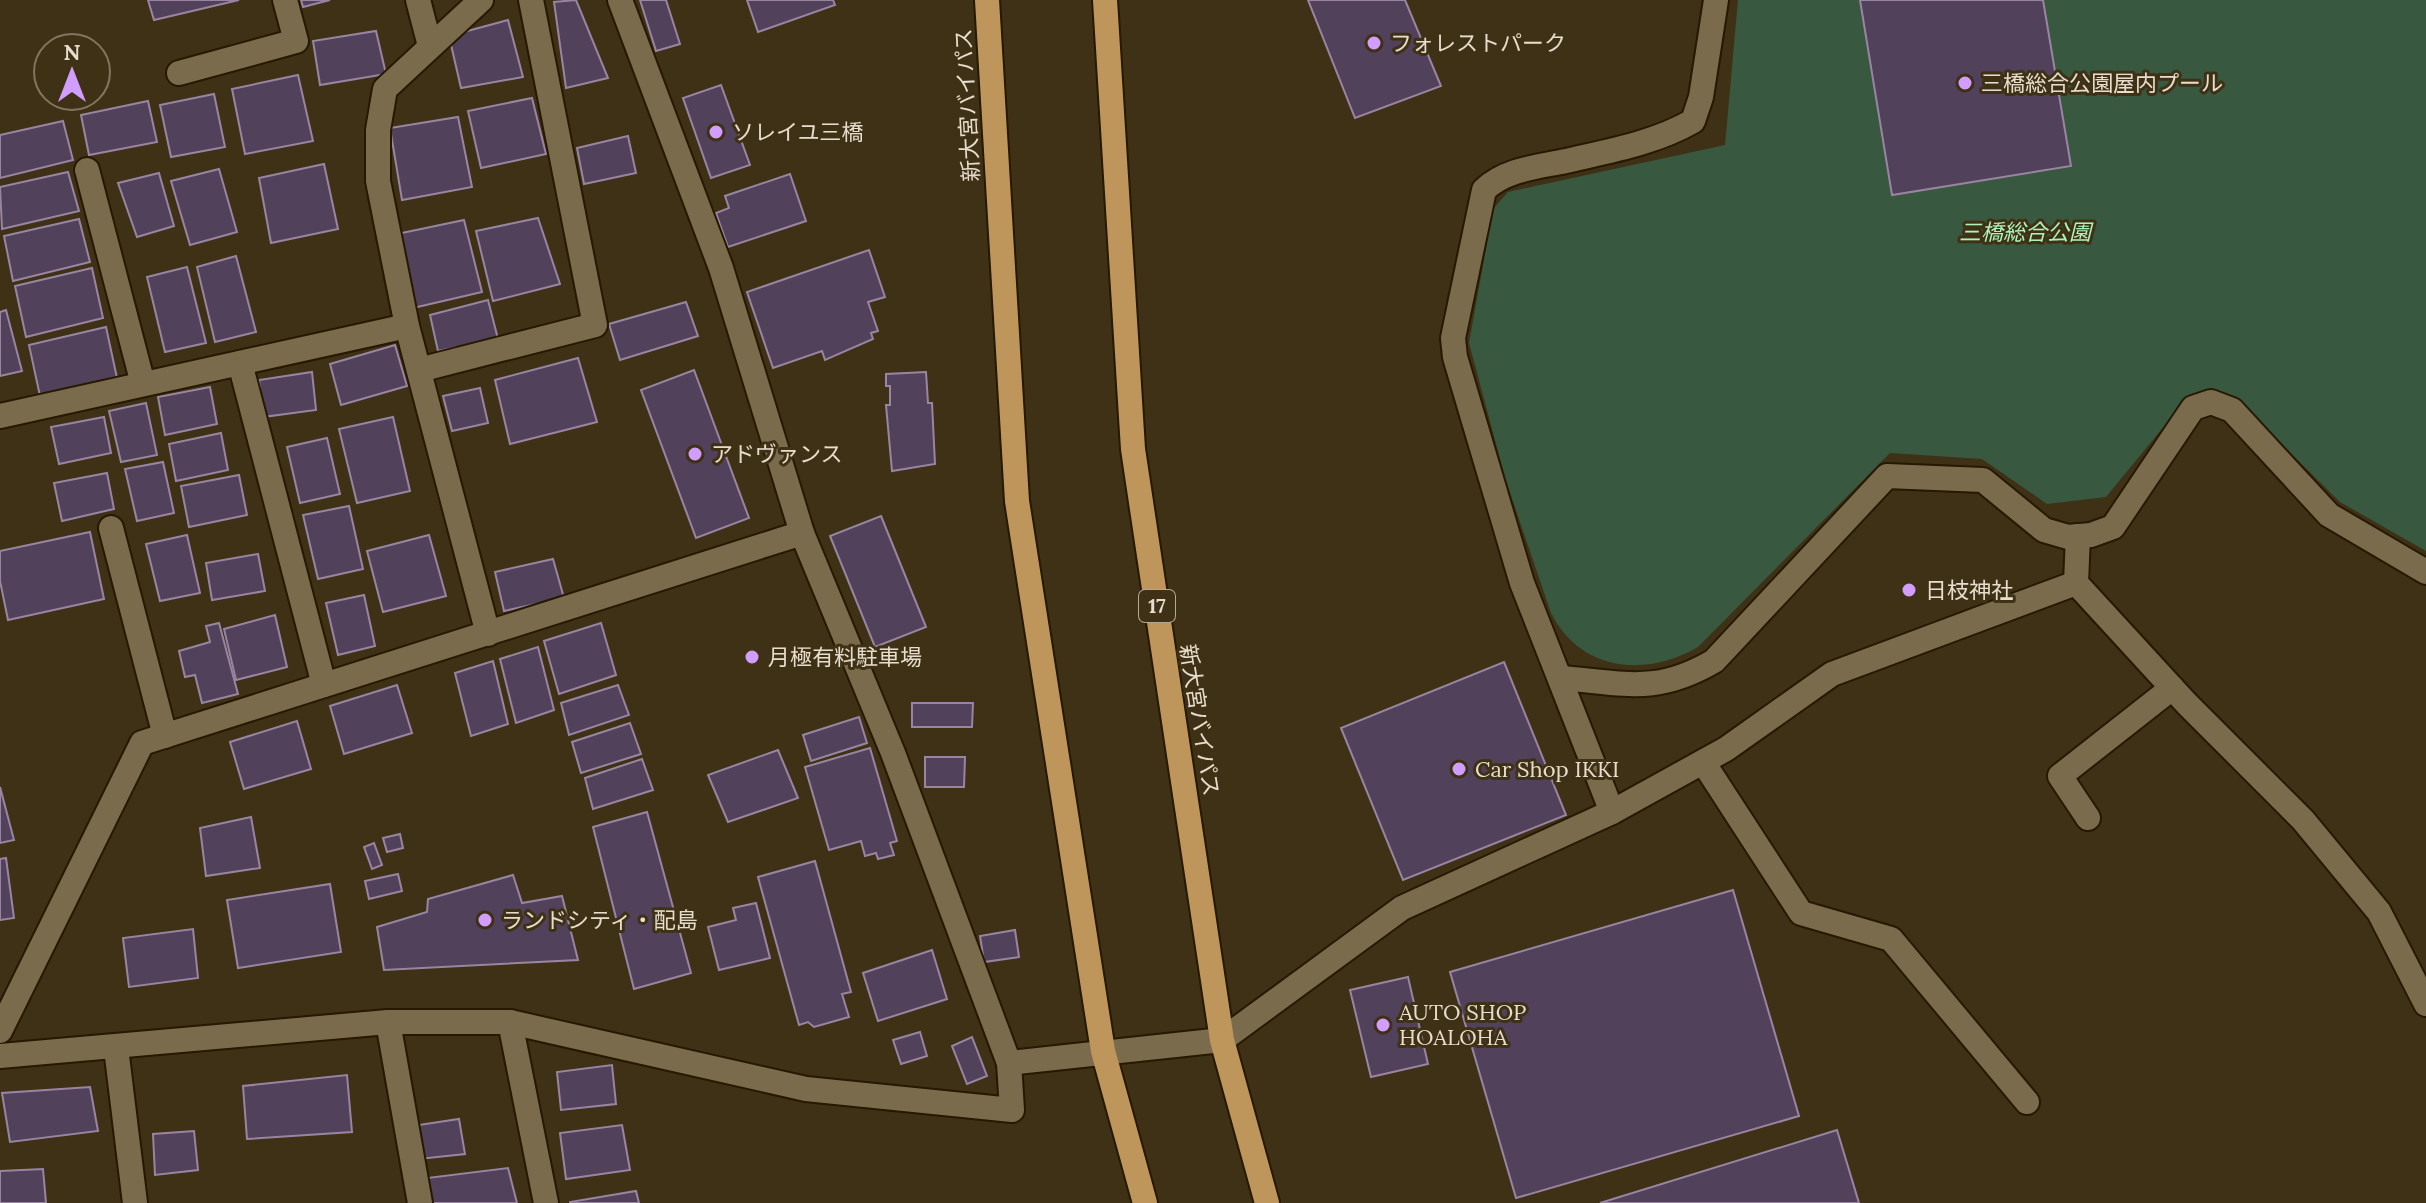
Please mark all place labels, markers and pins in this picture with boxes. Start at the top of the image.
place label: フォレストパーク [1390,29,1566,57]
marker: フォレストパーク [1365,34,1383,52]
place label: 三橋総合公園屋内プール [1981,69,2223,97]
marker: 三橋総合公園屋内プール [1956,74,1974,92]
place label: ソレイユ三橋 [732,118,864,146]
marker: ソレイユ三橋 [707,123,725,141]
place label: アドヴァンス [711,440,843,468]
marker: アドヴァンス [686,445,704,463]
place label: 日枝神社 [1925,576,2013,604]
marker: 日枝神社 [1900,581,1918,599]
place label: 月極有料駐車場 [768,643,922,671]
marker: 月極有料駐車場 [743,648,761,666]
place label: Car Shop IKKI [1475,755,1619,783]
marker: Car Shop IKKI [1450,760,1468,778]
place label: ランドシティ・配島 [501,906,698,934]
marker: ランドシティ・配島 [476,911,494,929]
place label: AUTO SHOP HOALOHA [1398,998,1526,1051]
marker: AUTO SHOP HOALOHA [1374,1016,1392,1034]

